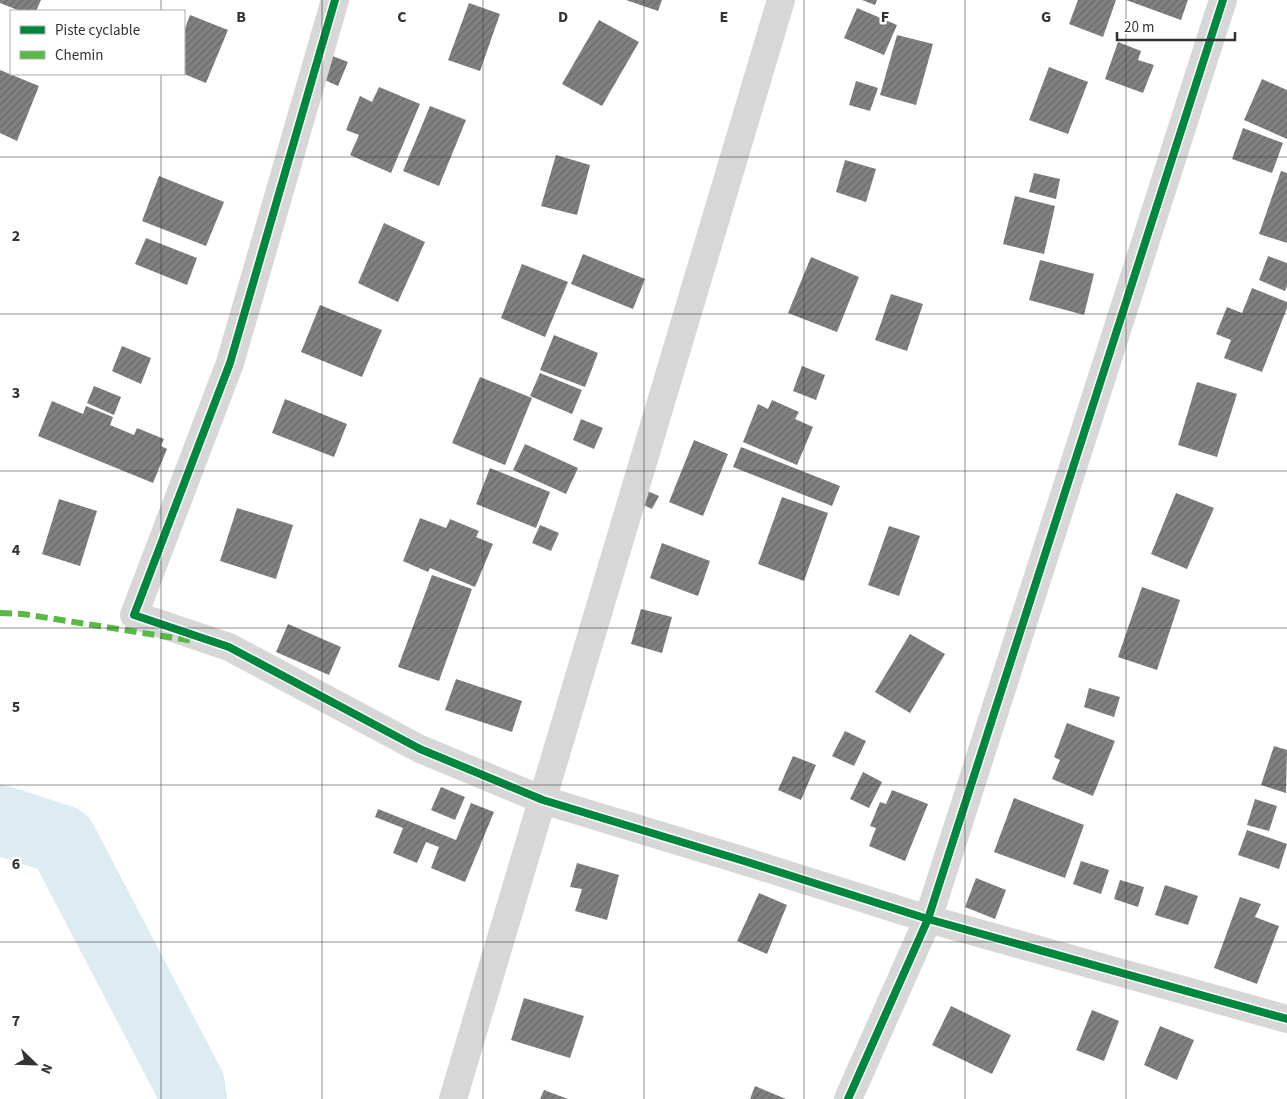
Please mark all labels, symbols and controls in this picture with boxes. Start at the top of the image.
text: B [236,6,246,28]
text: C [397,6,407,28]
text: D [558,6,568,28]
text: E [720,6,728,28]
text: F [881,6,889,28]
text: G [1041,6,1051,28]
legend [10,10,185,75]
scale bar [1117,10,1234,42]
text: 20 m [1124,17,1154,38]
text: Piste cyclable [55,20,140,41]
text: Chemin [55,45,104,66]
text: 2 [12,225,20,247]
text: 3 [12,382,20,404]
text: 4 [12,539,21,561]
text: 5 [12,696,20,718]
text: 6 [12,853,20,875]
text: 7 [12,1010,20,1032]
north arrow [10,1039,60,1089]
text: N [35,1060,57,1077]

